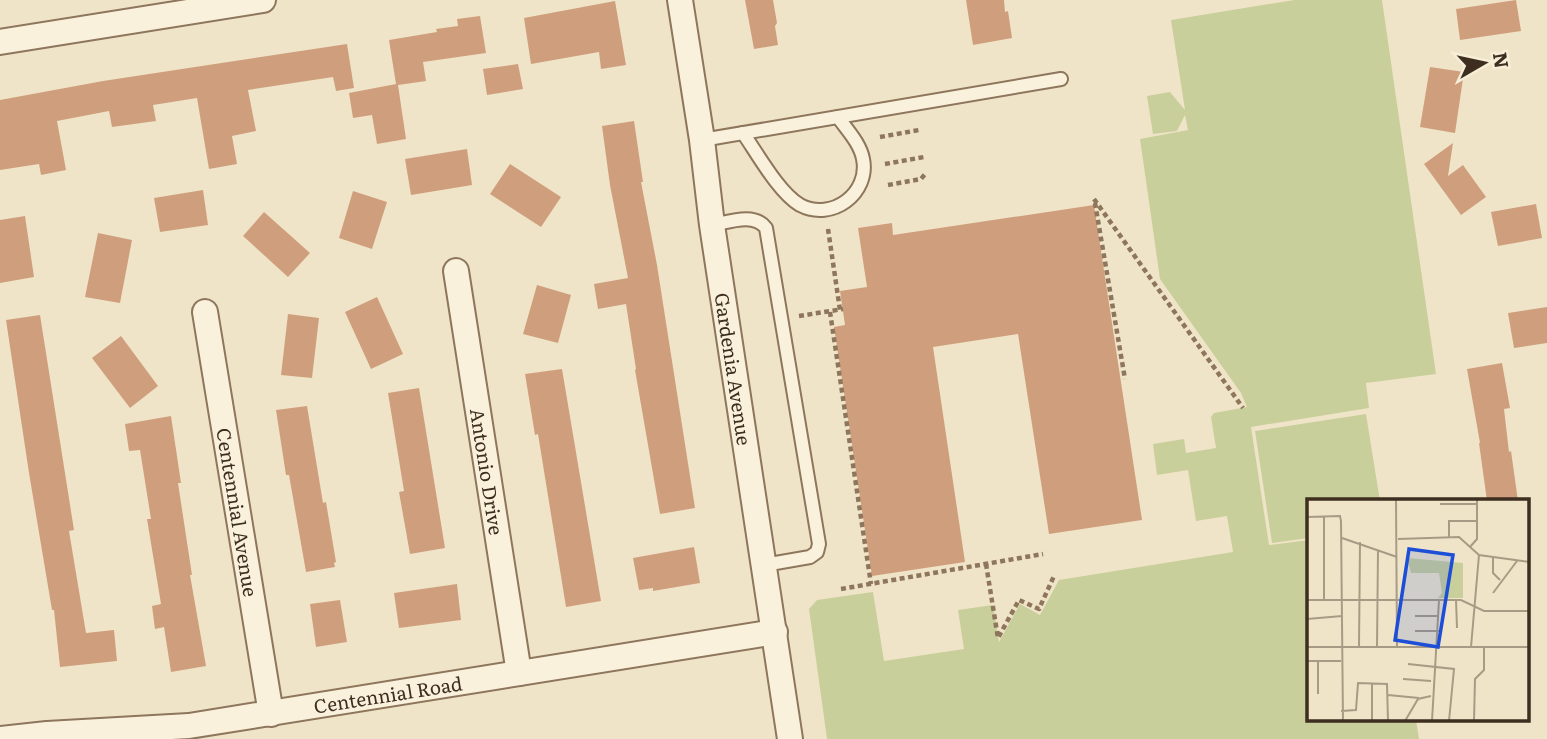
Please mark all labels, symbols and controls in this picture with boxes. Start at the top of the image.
north arrow [1449,28,1519,98]
text: N [1487,50,1517,70]
street label: Gardenia Avenue [708,291,759,447]
street label: Antonio Drive [464,406,511,537]
street label: Centennial Avenue [210,426,266,599]
inset map [1307,499,1530,722]
street label: Centennial Road [312,668,465,720]

